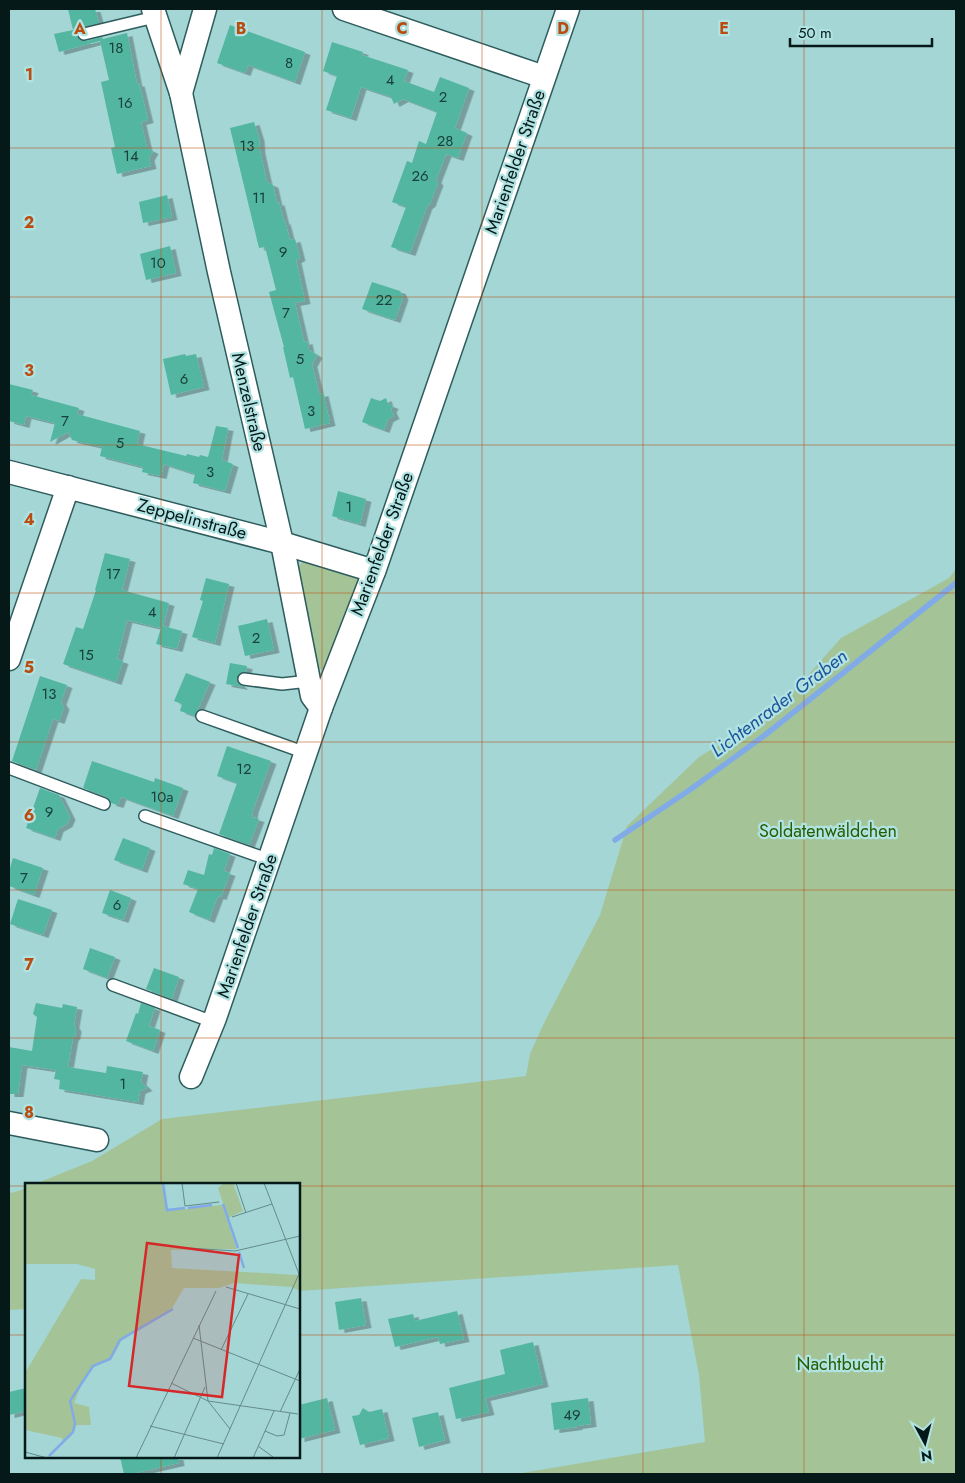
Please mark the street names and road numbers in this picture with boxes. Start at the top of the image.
street label: Marienfelder Straße [478,86,552,238]
street label: Menzelstraße [225,350,273,454]
street label: Marienfelder Straße [344,469,420,619]
street label: Zeppelinstraße [134,492,250,546]
street label: Marienfelder Straße [210,850,284,1002]

